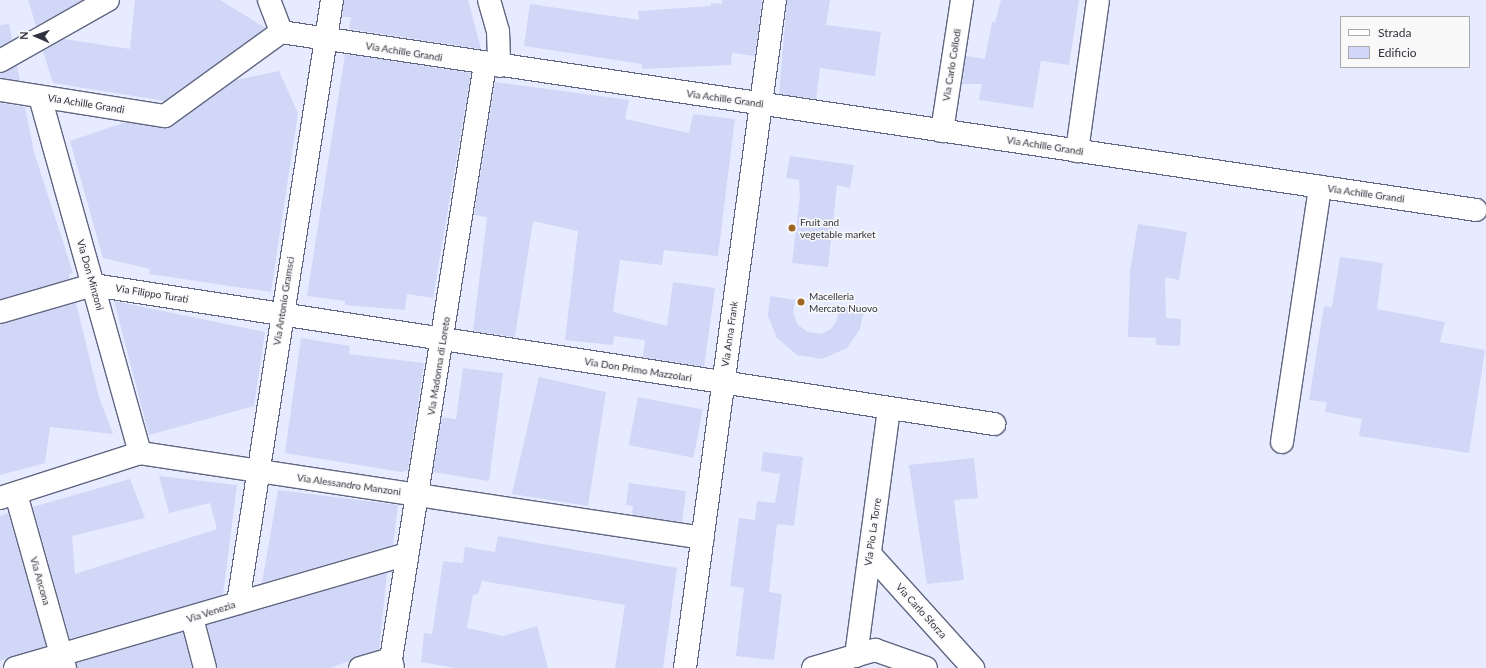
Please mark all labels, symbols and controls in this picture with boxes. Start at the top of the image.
north arrow [16,16,56,56]
legend [1340,16,1470,68]
text: Strada [1378,25,1411,40]
street label: Via Carlo Collodi [940,28,964,102]
text: N [17,31,30,40]
street label: Via Achille Grandi [365,40,443,64]
text: Edificio [1378,45,1417,60]
street label: Via Achille Grandi [686,88,764,110]
street label: Via Achille Grandi [47,92,125,116]
street label: Via Achille Grandi [1006,134,1084,158]
street label: Via Achille Grandi [1327,183,1405,205]
place label: Fruit and vegetable market [800,216,875,240]
marker: Fruit and vegetable market [787,223,797,233]
street label: Via Don Minzoni [74,238,106,312]
street label: Via Antonio Gramsci [271,256,297,346]
street label: Via Filippo Turati [115,282,189,306]
place label: Macelleria Mercato Nuovo [809,290,878,314]
marker: Macelleria Mercato Nuovo [796,297,806,307]
street label: Via Anna Frank [719,300,741,368]
street label: Via Madonna di Loreto [425,316,453,416]
street label: Via Don Primo Mazzolari [583,356,693,384]
street label: Via Alessandro Manzoni [296,472,402,498]
street label: Via Pio La Torre [862,497,884,567]
street label: Via Ancona [27,555,53,607]
street label: Via Carlo Sforza [893,581,949,641]
street label: Via Venezia [185,598,237,626]

